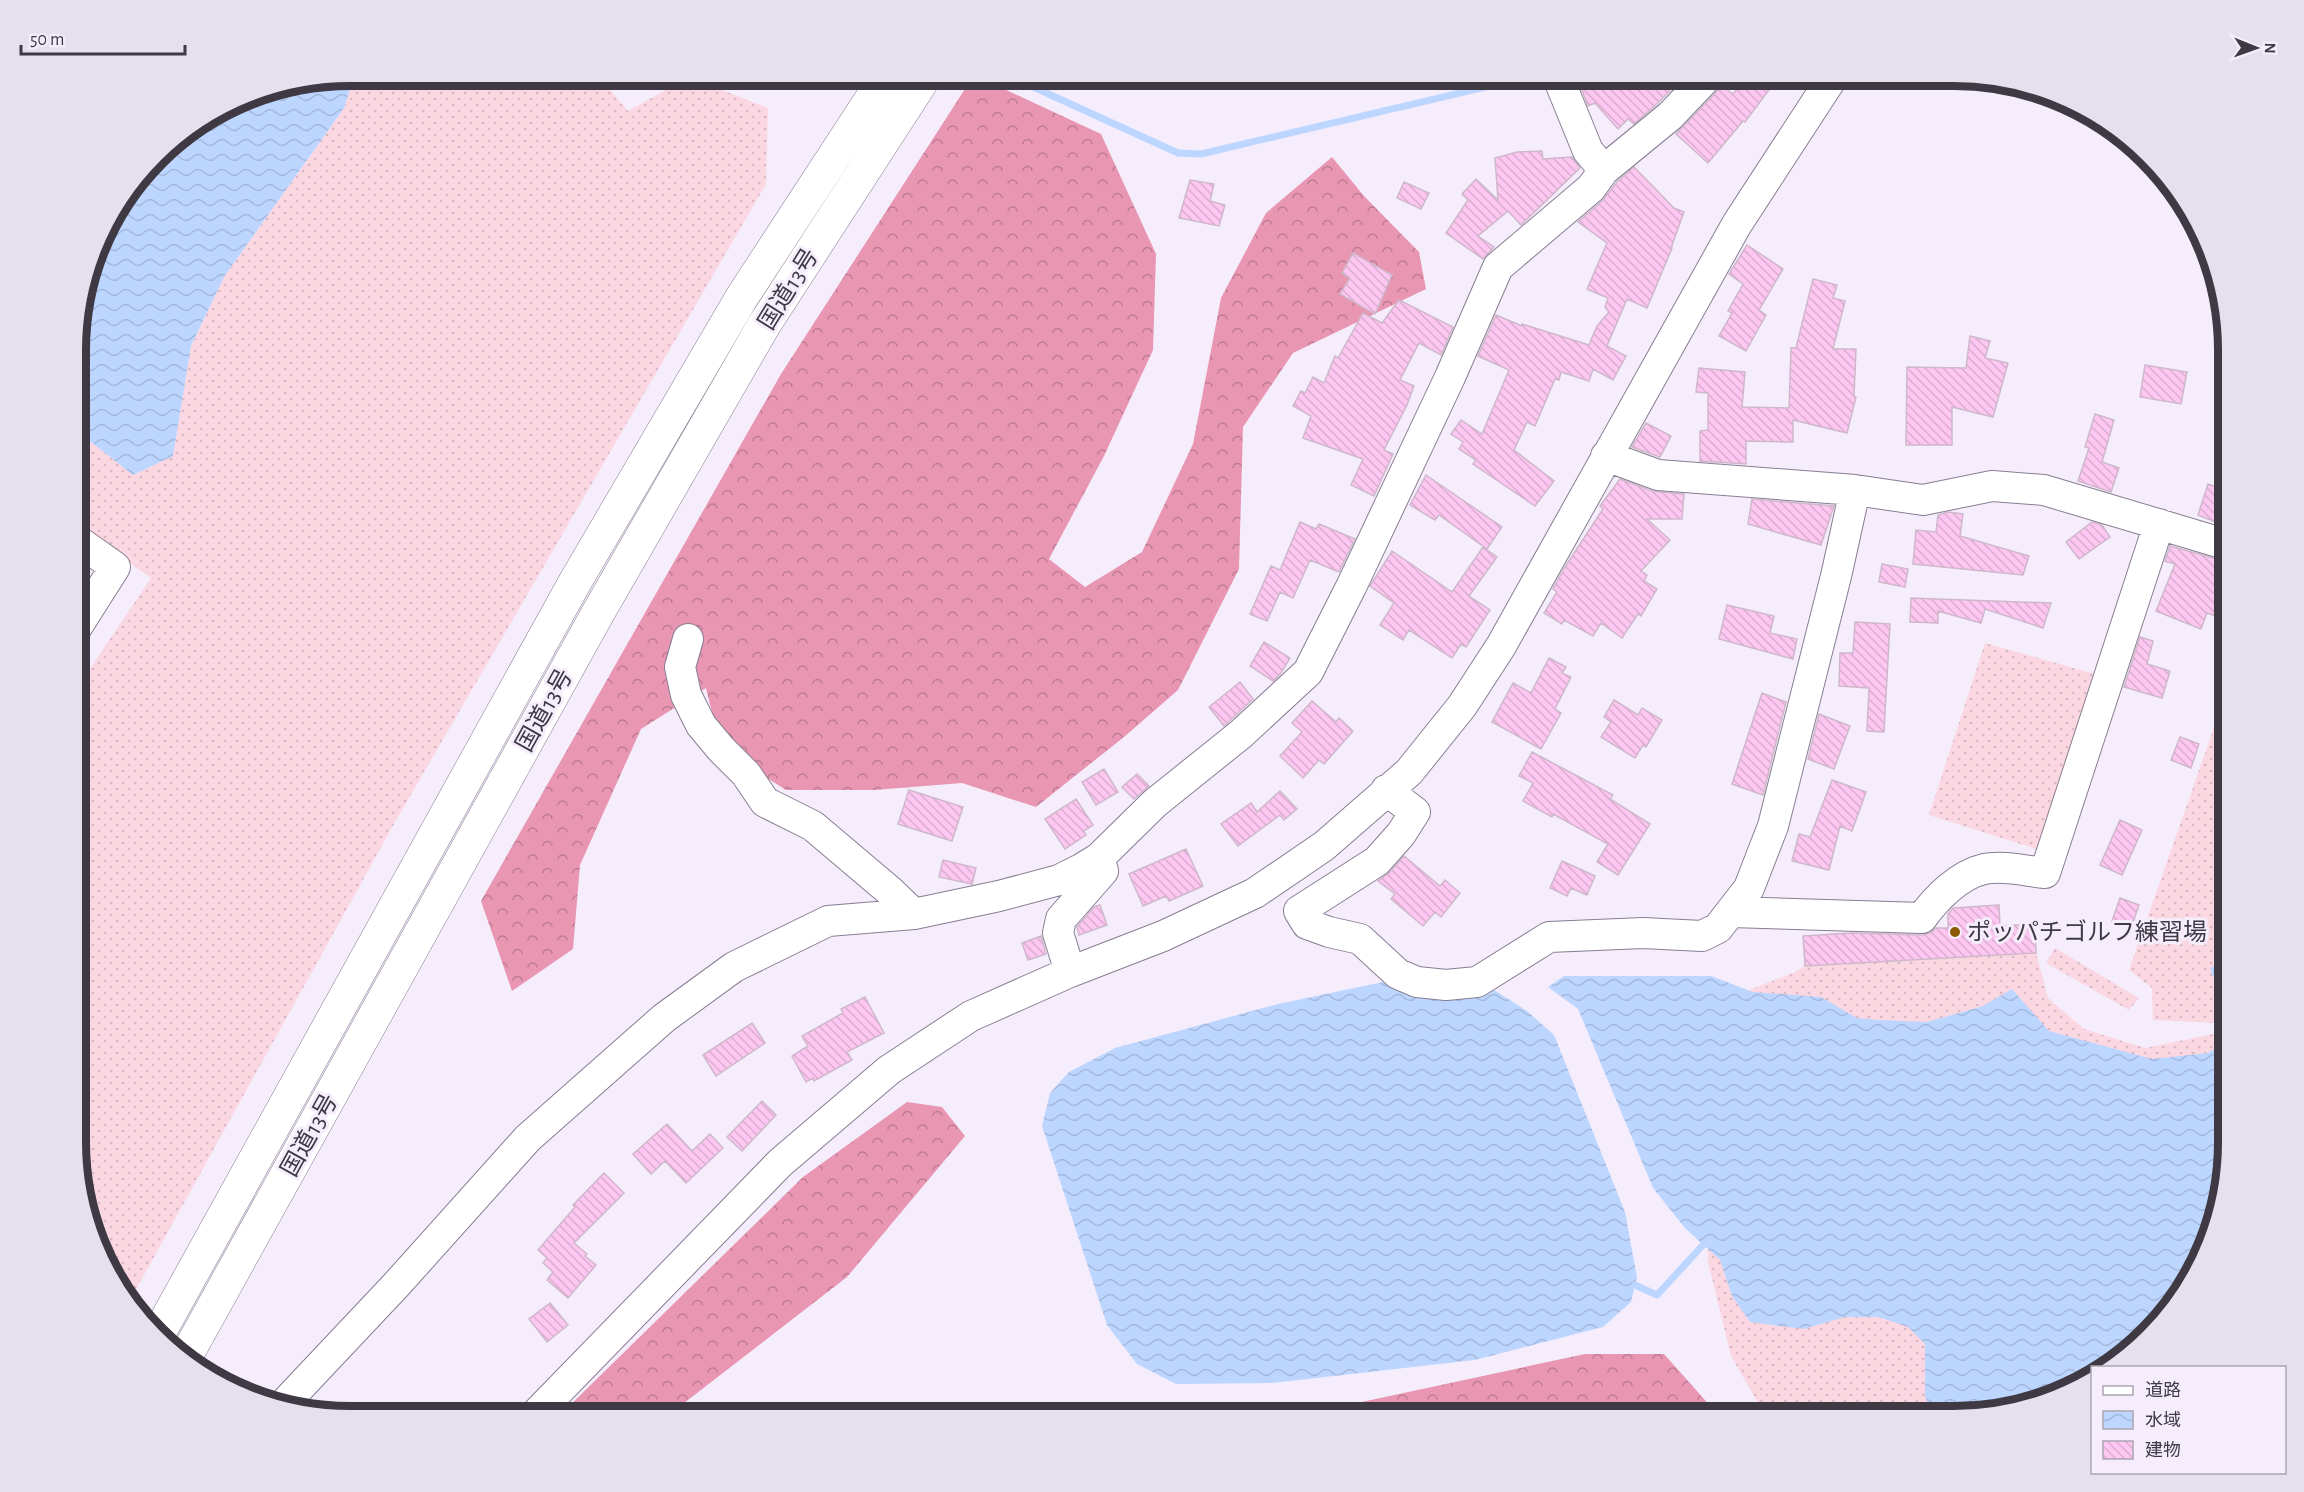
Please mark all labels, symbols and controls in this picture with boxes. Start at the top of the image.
scale bar [21,18,184,56]
north arrow [2226,18,2286,78]
text: 50 m [30,31,64,49]
text: N [2262,43,2278,54]
street label: 国道13号 [753,244,823,334]
street label: 国道13号 [511,664,577,756]
place label: ポッパチゴルフ練習場 [1967,919,2207,945]
marker: ポッパチゴルフ練習場 [1948,925,1962,939]
street label: 国道13号 [276,1089,342,1181]
legend [2091,1366,2286,1474]
text: 道路 [2145,1380,2181,1400]
text: 水域 [2145,1411,2181,1430]
text: 建物 [2145,1440,2181,1460]

